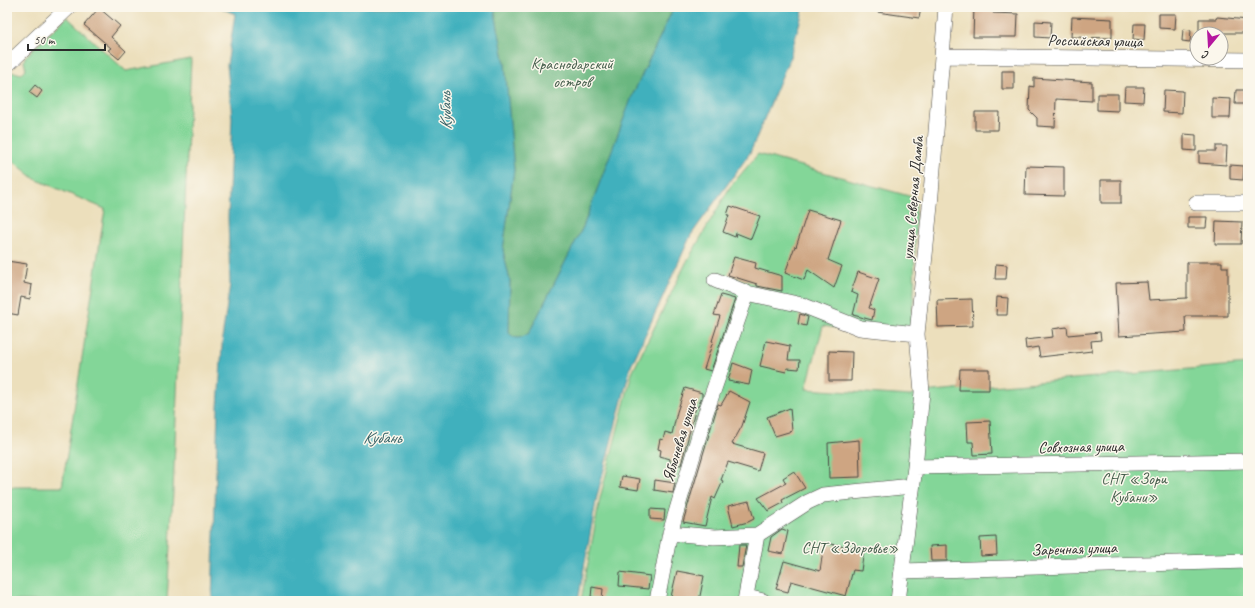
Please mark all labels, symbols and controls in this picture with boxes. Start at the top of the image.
scale bar [28,26,105,52]
north arrow [1189,26,1229,66]
street label: Российская улица [1047,30,1144,52]
text: 50 m [34,32,56,48]
text: С [1200,48,1211,63]
park label: Краснодарский остров [531,54,614,92]
water label: Кубань [435,90,456,130]
street label: улица Северная Дамба [898,134,928,262]
street label: Яблоневая улица [658,395,702,484]
water label: Кубань [363,427,403,448]
street label: Совхозная улица [1038,436,1125,458]
park label: СНТ «Зори Кубани» [1101,469,1168,507]
street label: Заречная улица [1031,537,1118,560]
park label: СНТ «Здоровье» [802,538,898,558]

